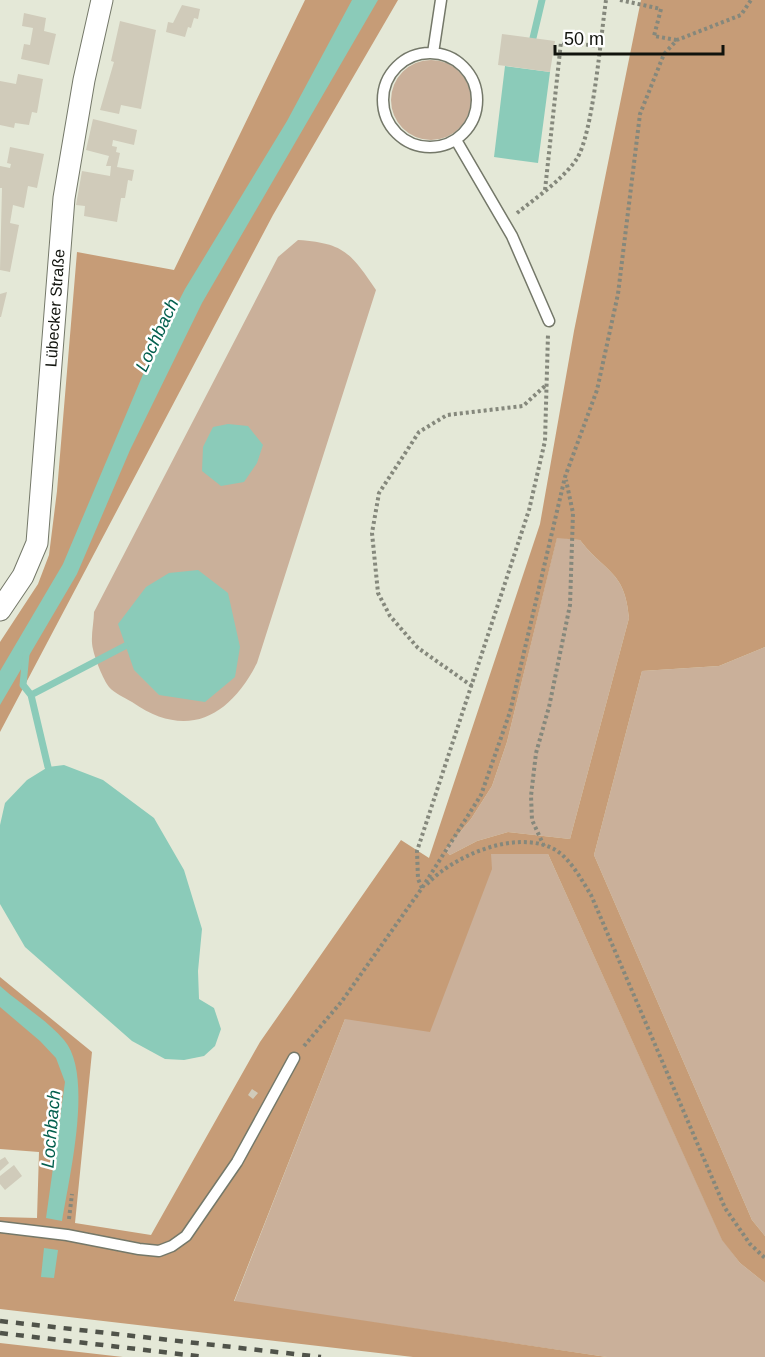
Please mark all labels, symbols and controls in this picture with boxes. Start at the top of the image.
scale bar [555,18,723,56]
text: 50 m [564,29,604,49]
street label: Lübecker Straße [42,248,68,368]
water label: Lochbach [131,295,183,375]
water label: Lochbach [38,1089,64,1169]

